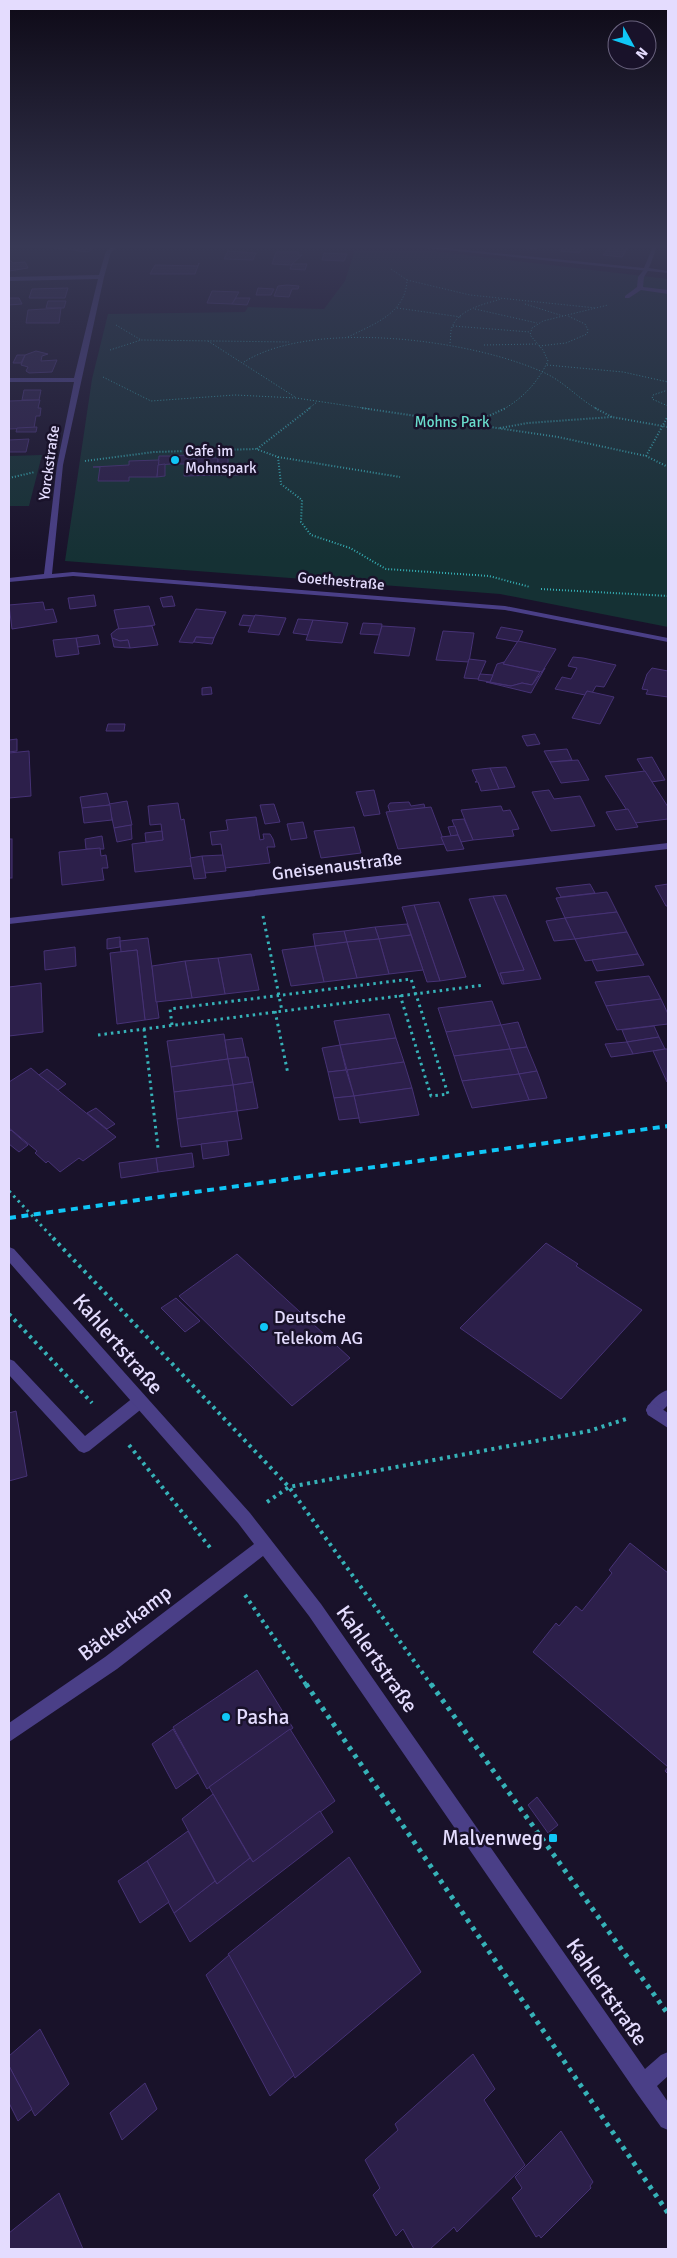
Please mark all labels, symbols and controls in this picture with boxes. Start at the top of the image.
north arrow [607,20,657,70]
text: N [632,44,651,62]
park label: Mohns Park [415,413,490,431]
street label: Yorckstraße [35,424,63,502]
place label: Cafe im Mohnspark [185,442,257,477]
marker: Cafe im Mohnspark [169,454,181,466]
street label: Goethestraße [297,568,385,594]
street label: Gneisenaustraße [271,847,403,885]
street label: Kahlertstraße [67,1288,169,1400]
place label: Deutsche Telekom AG [274,1306,363,1349]
marker: Deutsche Telekom AG [258,1321,270,1333]
street label: Bäckerkamp [73,1579,177,1667]
street label: Kahlertstraße [330,1600,424,1718]
place label: Pasha [236,1704,289,1730]
marker: Pasha [220,1711,232,1723]
place label: Malvenweg [442,1825,543,1851]
marker: Malvenweg [547,1832,559,1844]
street label: Kahlertstraße [560,1933,654,2051]

